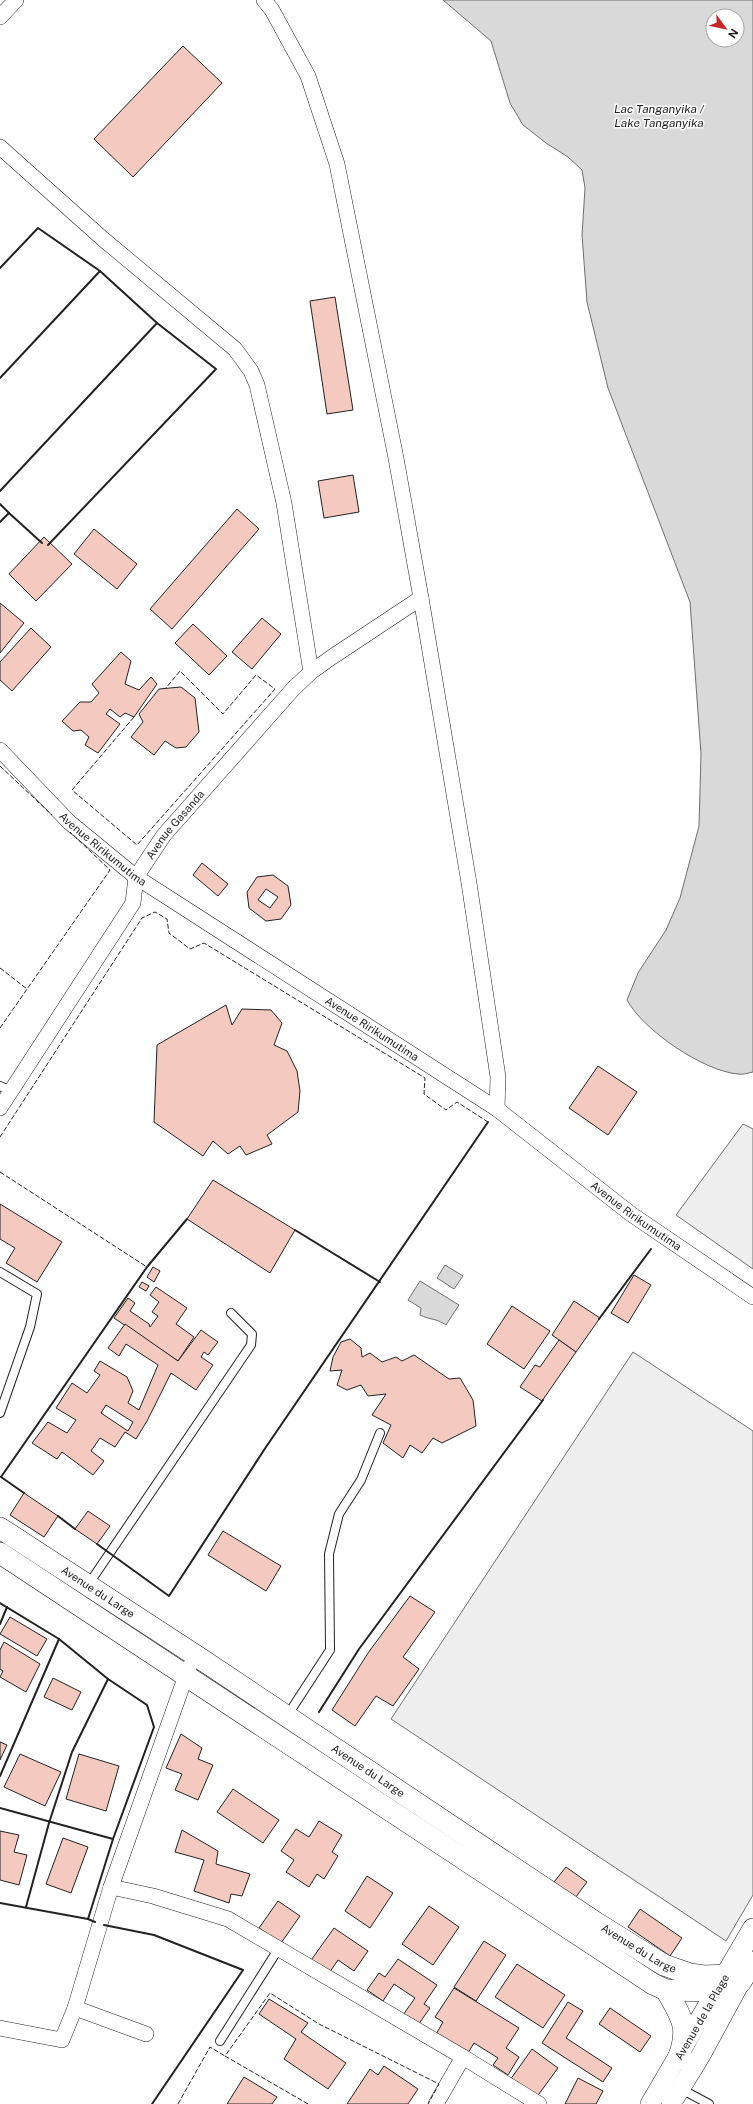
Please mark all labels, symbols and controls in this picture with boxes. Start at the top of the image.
north arrow [705,8,745,48]
text: N [726,27,741,40]
water label: Lac Tanganyika / Lake Tanganyika [614,102,705,130]
street label: Avenue Gasanda [144,788,207,861]
street label: Avenue Ririkumutima [57,810,149,888]
street label: Avenue Ririkumutima [323,994,421,1063]
street label: Avenue Ririkumutima [589,1179,684,1253]
street label: Avenue du Large [59,1564,137,1620]
street label: Avenue du Large [329,1742,407,1799]
street label: Avenue du Large [599,1922,678,1975]
street label: Avenue de la Plage [673,1972,731,2062]

